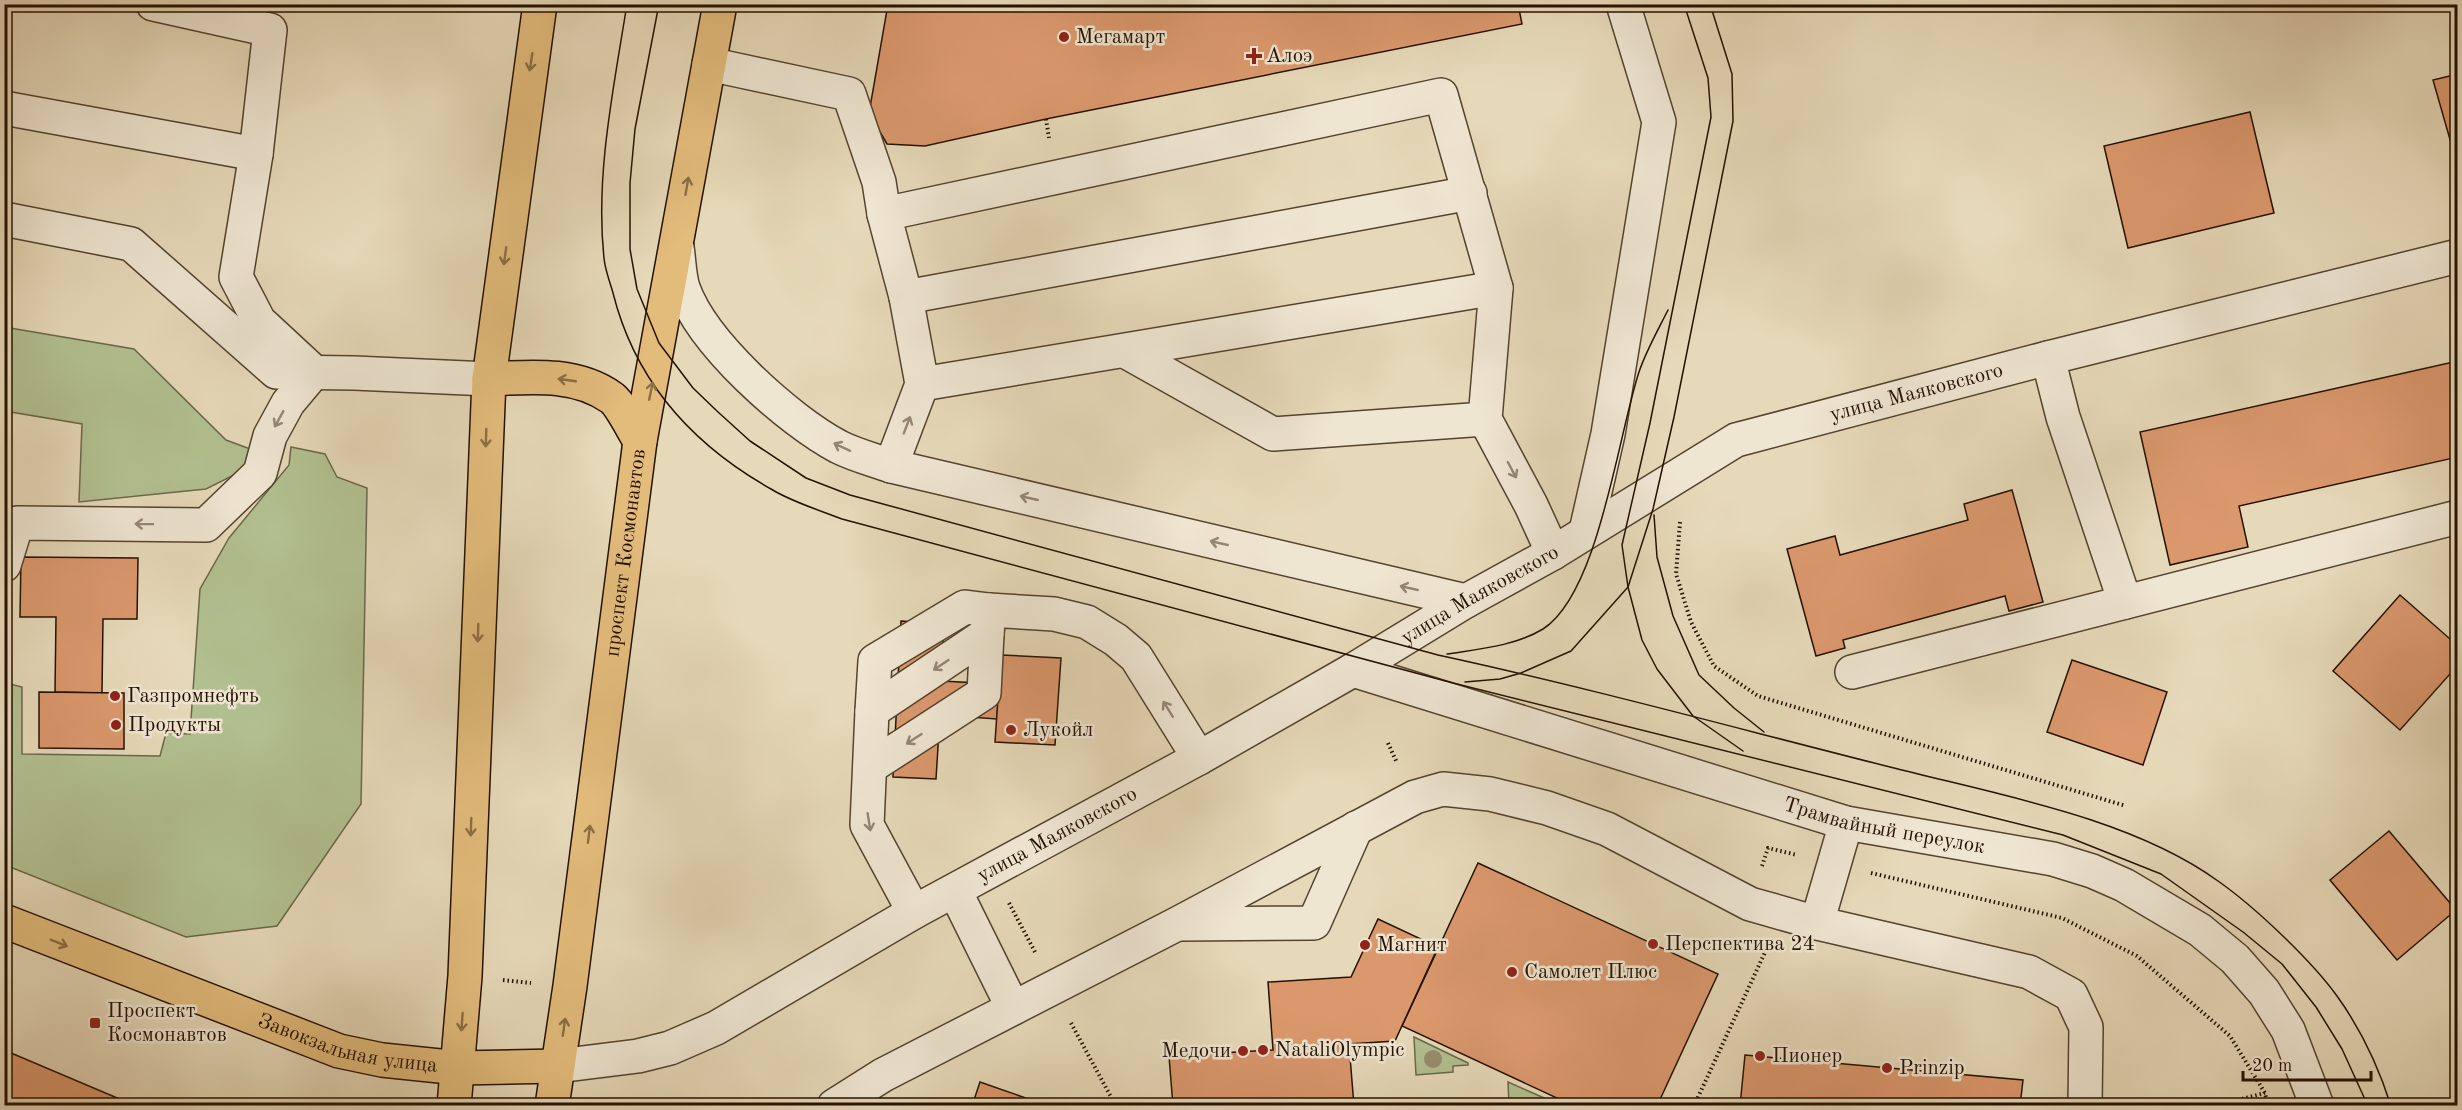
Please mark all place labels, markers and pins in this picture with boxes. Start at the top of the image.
place label: Мегамарт [1076,27,1165,48]
marker: Мегамарт [1057,30,1071,44]
place label: Алоэ [1266,46,1312,67]
marker: Алоэ [1247,49,1261,63]
place label: Газпромнефть [127,686,259,707]
marker: Газпромнефть [108,689,122,703]
place label: Продукты [128,715,221,736]
marker: Продукты [109,718,123,732]
place label: Лукойл [1023,720,1093,741]
marker: Лукойл [1004,723,1018,737]
place label: Перспектива 24 [1665,934,1815,955]
place label: Магнит [1377,935,1447,956]
marker: Перспектива 24 [1646,937,1660,951]
marker: Магнит [1358,938,1372,952]
place label: Самолет Плюс [1524,962,1657,983]
marker: Самолет Плюс [1505,965,1519,979]
place label: Проспект Космонавтов [107,1001,227,1046]
marker: Проспект Космонавтов [88,1016,102,1030]
place label: NataliOlympic [1275,1040,1405,1061]
place label: Медочи [1161,1041,1231,1062]
marker: NataliOlympic [1256,1043,1270,1057]
marker: Медочи [1236,1044,1250,1058]
place label: Пионер [1772,1046,1842,1067]
marker: Пионер [1753,1049,1767,1063]
place label: Prinzip [1899,1058,1965,1079]
marker: Prinzip [1880,1061,1894,1075]

